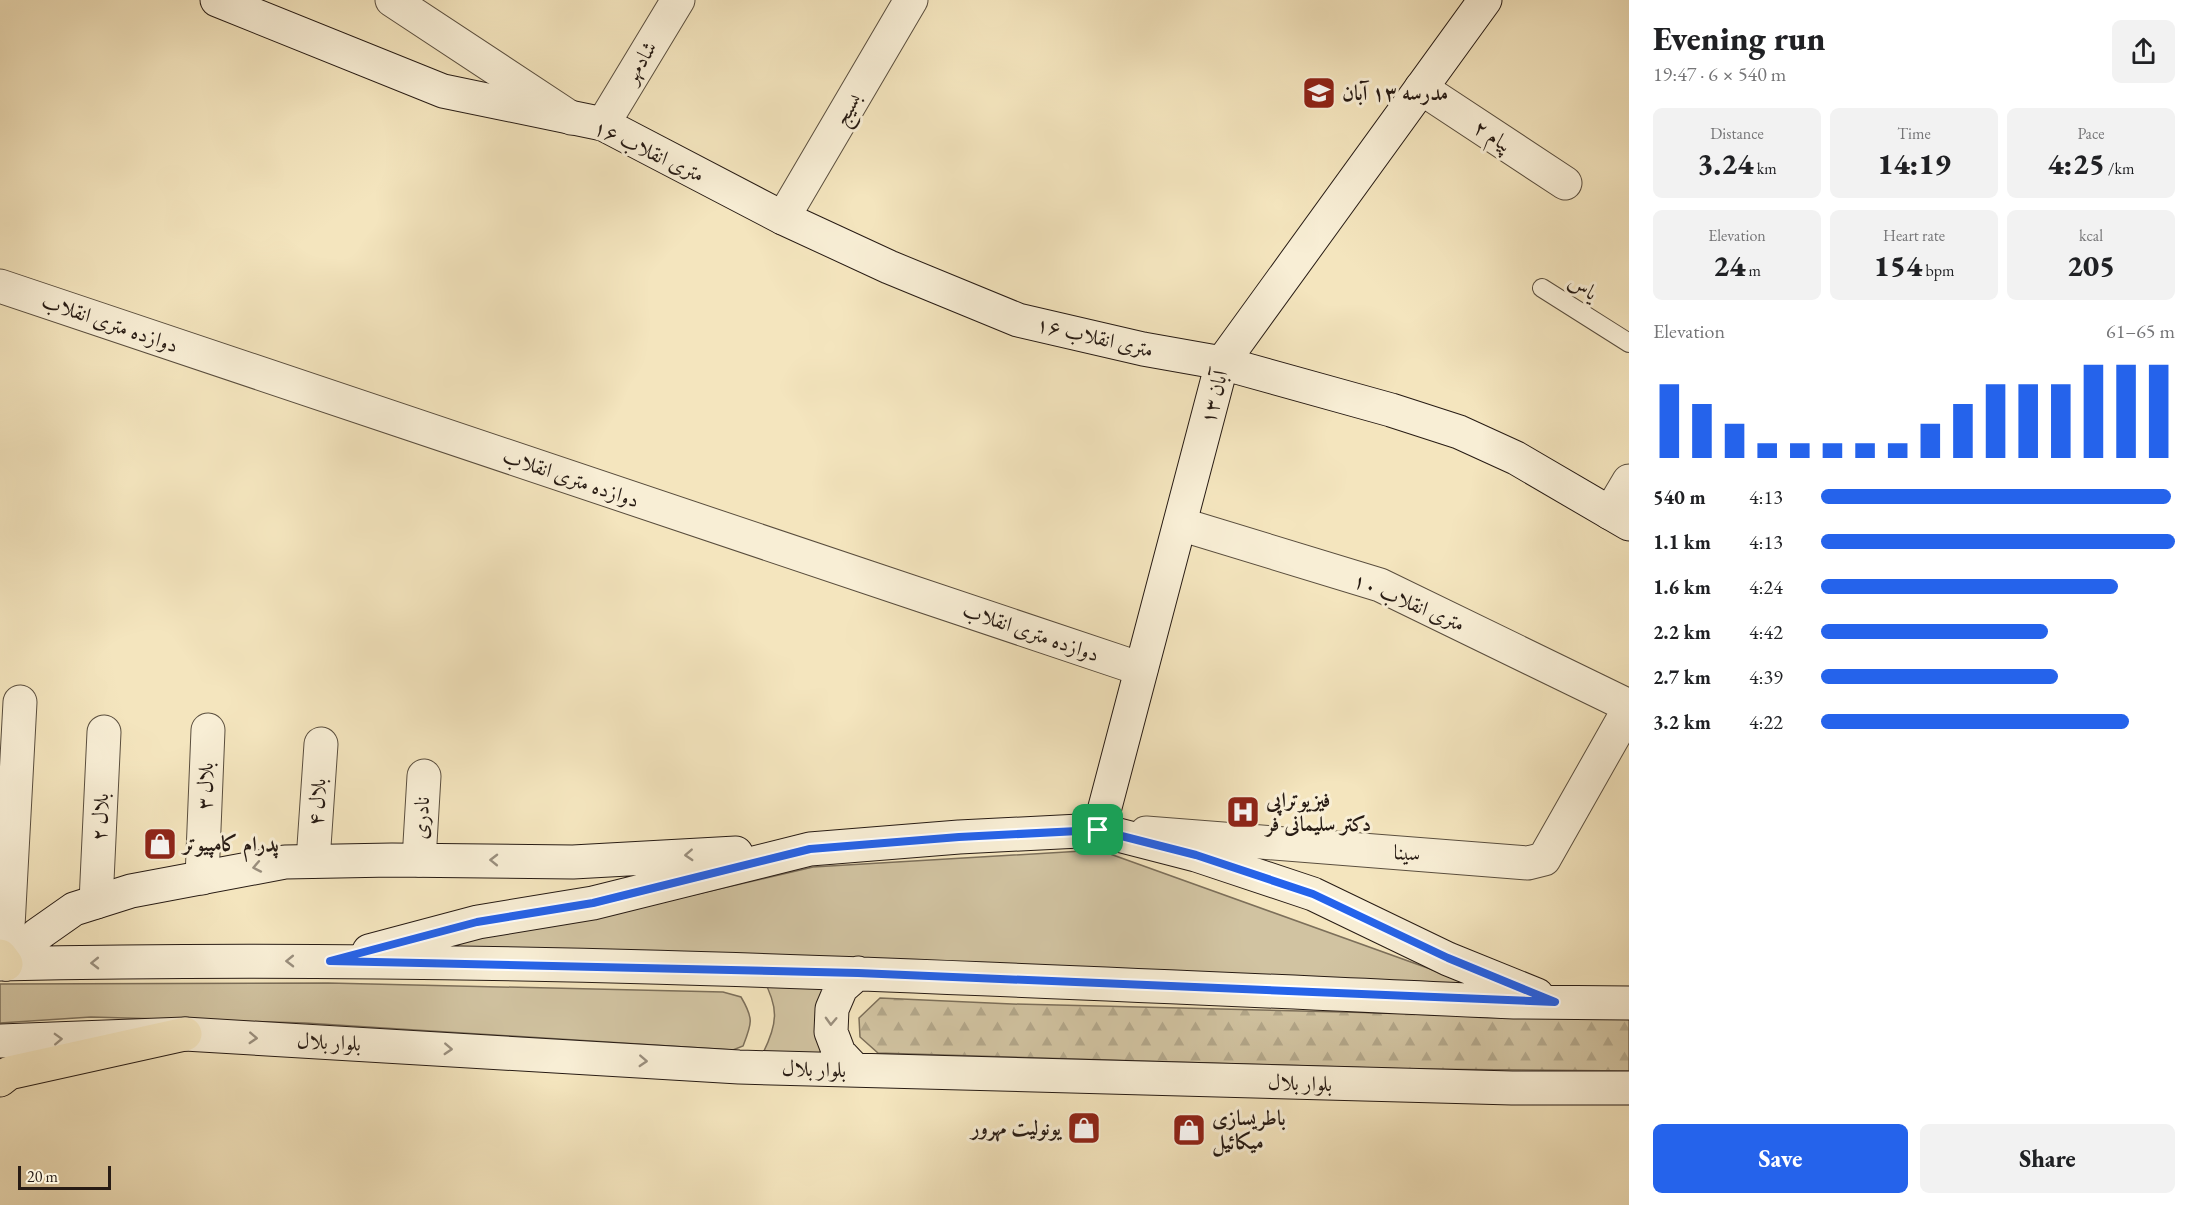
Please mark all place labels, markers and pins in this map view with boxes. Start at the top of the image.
school or university icon: مدرسه ۱۳ آبان [1301,75,1337,111]
place label: مدرسه ۱۳ آبان [1342,79,1448,106]
place label: فیزیوتراپی دکتر سلیمانی فر [1264,786,1371,838]
hospital icon: فیزیوتراپی دکتر سلیمانی فر [1225,794,1261,830]
pin [1072,804,1123,855]
shop icon: پدرام کامپیوتر [142,826,178,862]
place label: پدرام کامپیوتر [181,830,279,863]
place label: باطریسازی میکائیل [1212,1104,1286,1157]
shop icon: یونولیت مهرور [1066,1110,1102,1146]
shop icon: باطریسازی میکائیل [1171,1112,1207,1148]
place label: یونولیت مهرور [969,1114,1063,1142]

